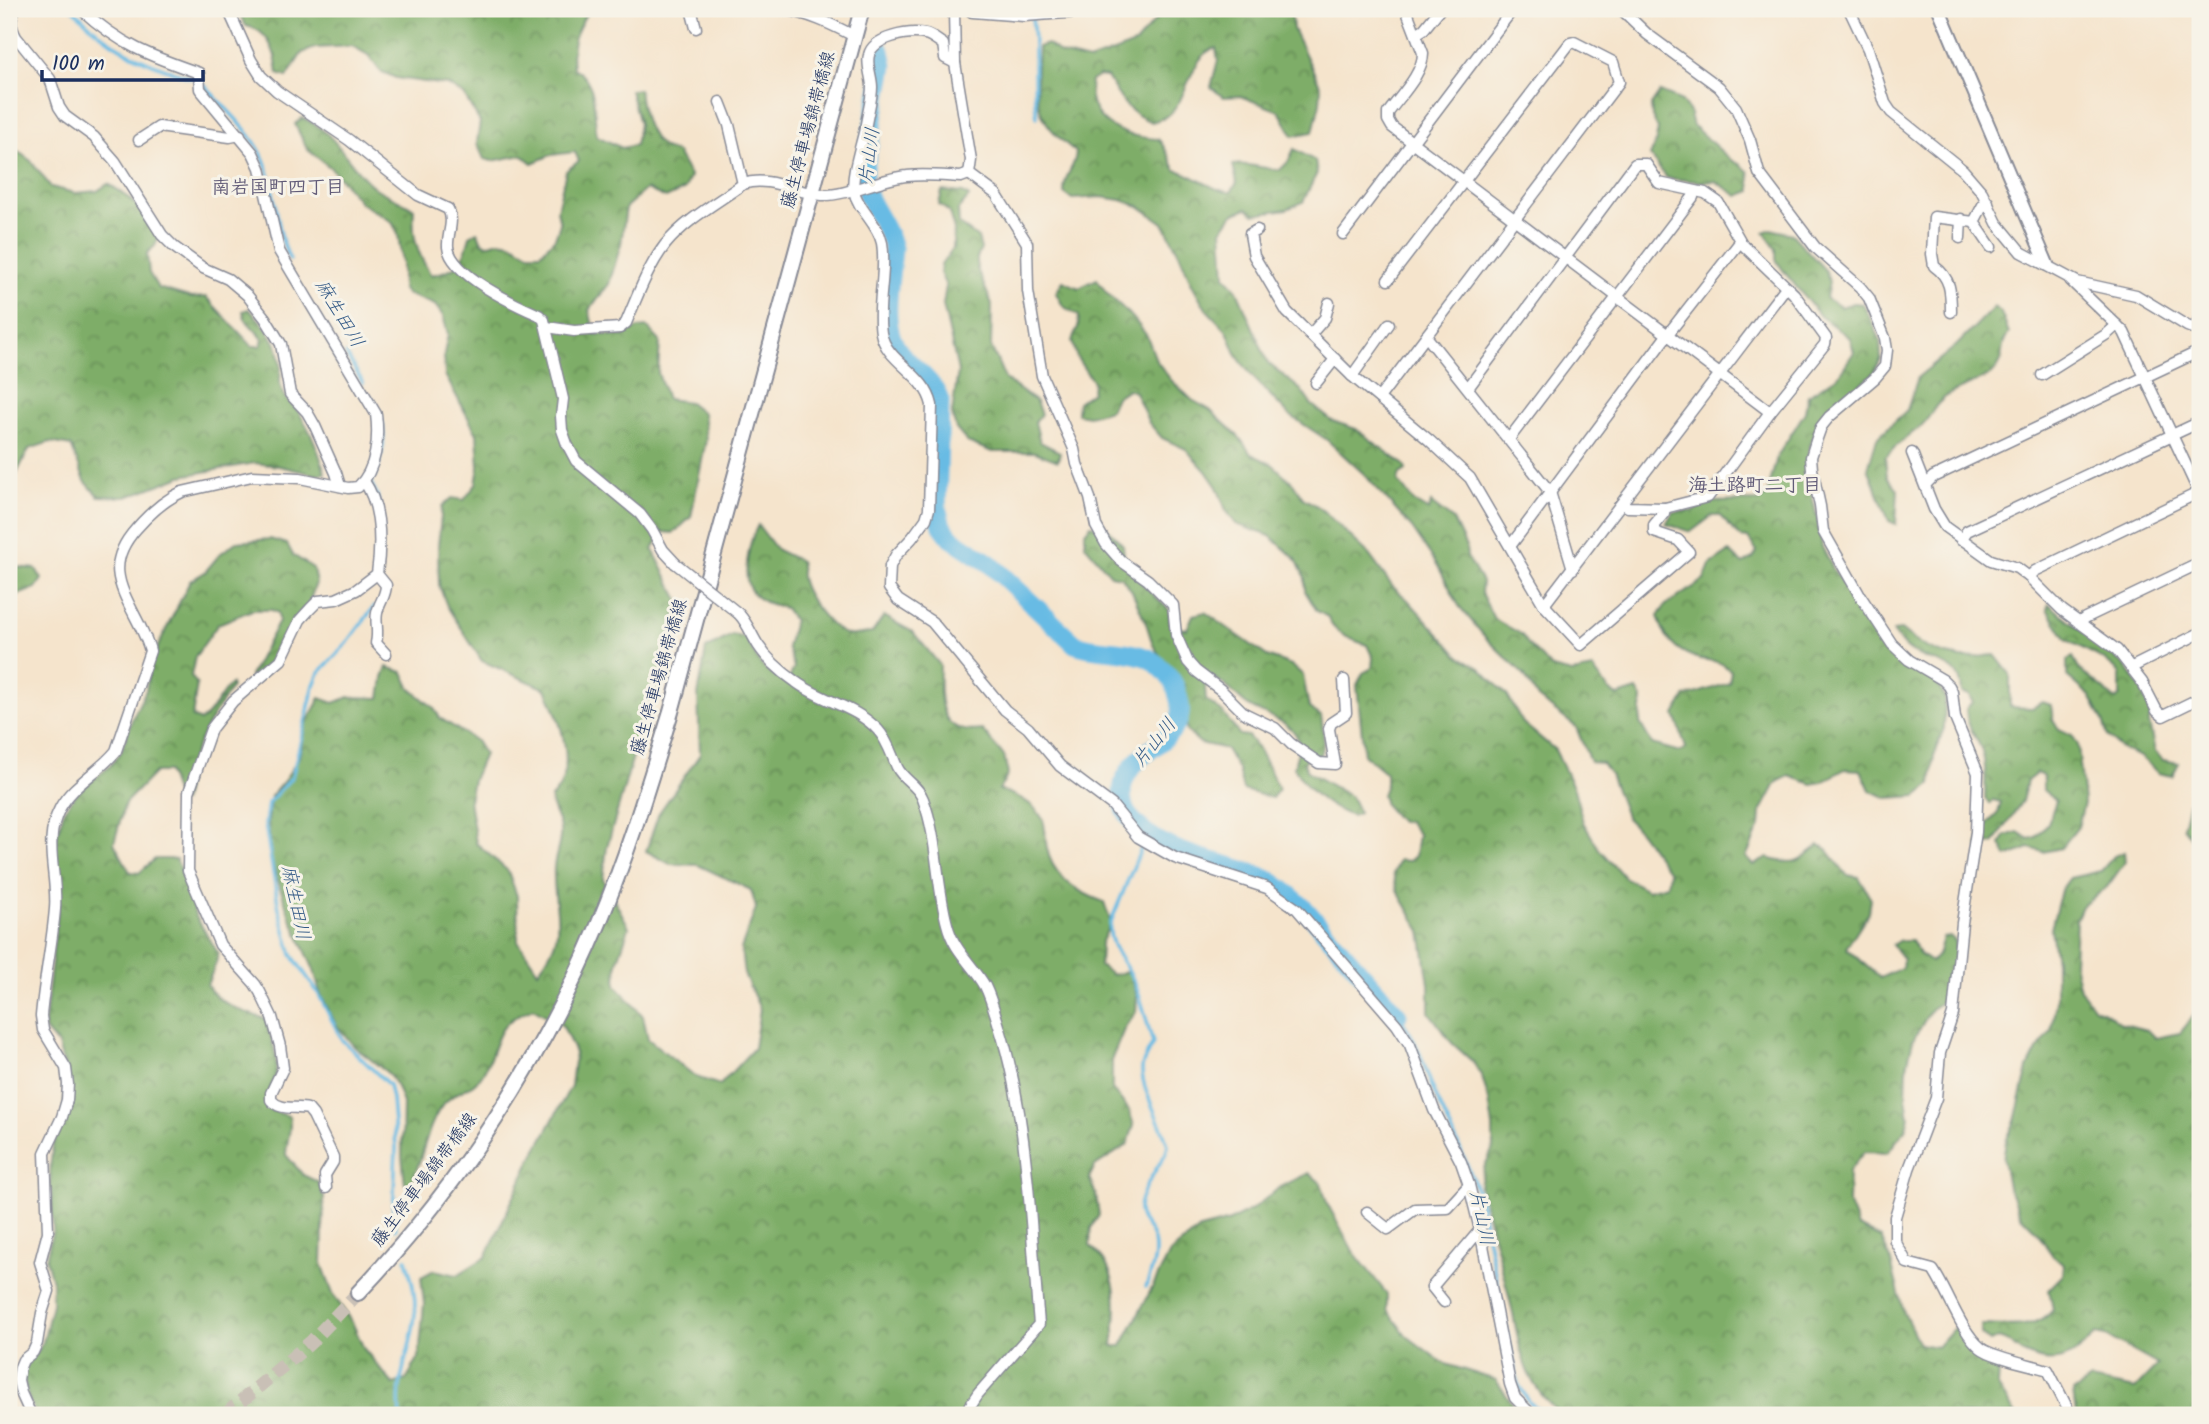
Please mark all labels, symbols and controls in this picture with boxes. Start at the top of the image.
scale bar [42,38,203,82]
text: 100 m [52,48,105,81]
street label: 藤生停車場錦帯橋線 [774,48,844,212]
water label: 片山川 [851,126,889,186]
district label: 南岩国町四丁目 [211,173,345,203]
water label: 麻生田川 [307,274,371,354]
district label: 海土路町二丁目 [1688,471,1822,501]
street label: 藤生停車場錦帯橋線 [624,595,696,759]
water label: 片山川 [1125,711,1185,775]
water label: 麻生田川 [272,863,318,943]
street label: 藤生停車場錦帯橋線 [365,1107,485,1253]
water label: 片山川 [1460,1187,1502,1249]

